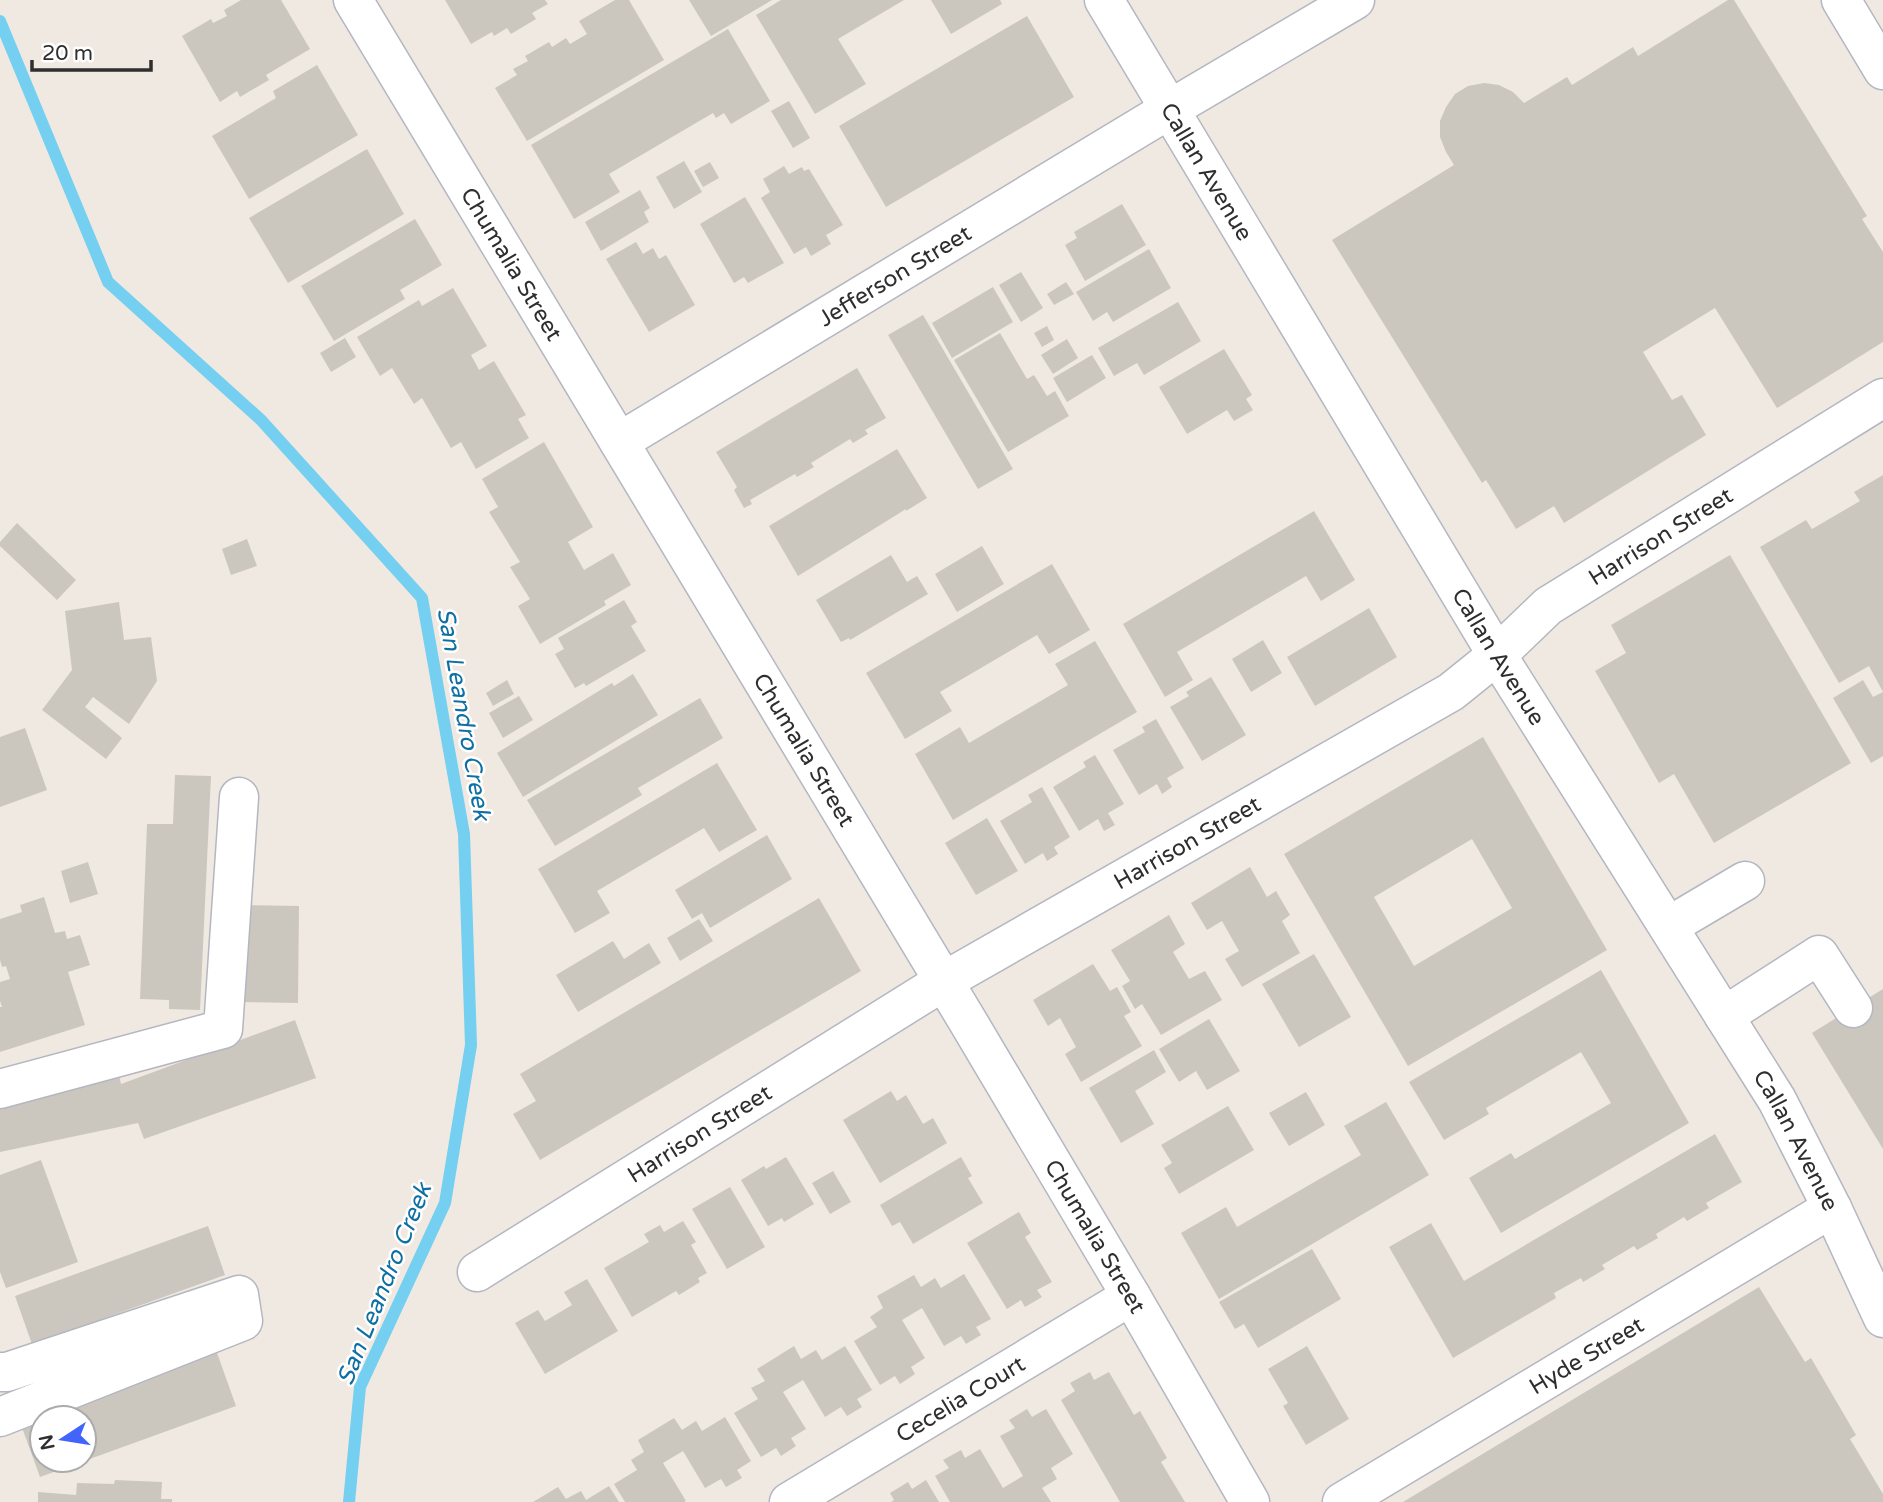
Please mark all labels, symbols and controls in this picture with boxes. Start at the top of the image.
scale bar [32,28,150,72]
text: 20 m [42,41,93,66]
street label: Callan Avenue [1154,98,1258,246]
street label: Chumalia Street [454,183,568,346]
street label: Jefferson Street [814,219,977,333]
street label: Harrison Street [1584,482,1738,592]
street label: Callan Avenue [1445,583,1551,731]
water label: San Leandro Creek [431,606,497,824]
street label: Chumalia Street [746,668,860,832]
street label: Harrison Street [1109,790,1266,896]
street label: Callan Avenue [1746,1065,1844,1216]
street label: Harrison Street [623,1079,777,1190]
street label: Chumalia Street [1038,1155,1151,1319]
water label: San Leandro Creek [331,1177,439,1389]
street label: Hyde Street [1525,1311,1649,1401]
street label: Cecelia Court [891,1350,1031,1449]
north arrow [28,1404,98,1474]
text: N [35,1433,60,1452]

